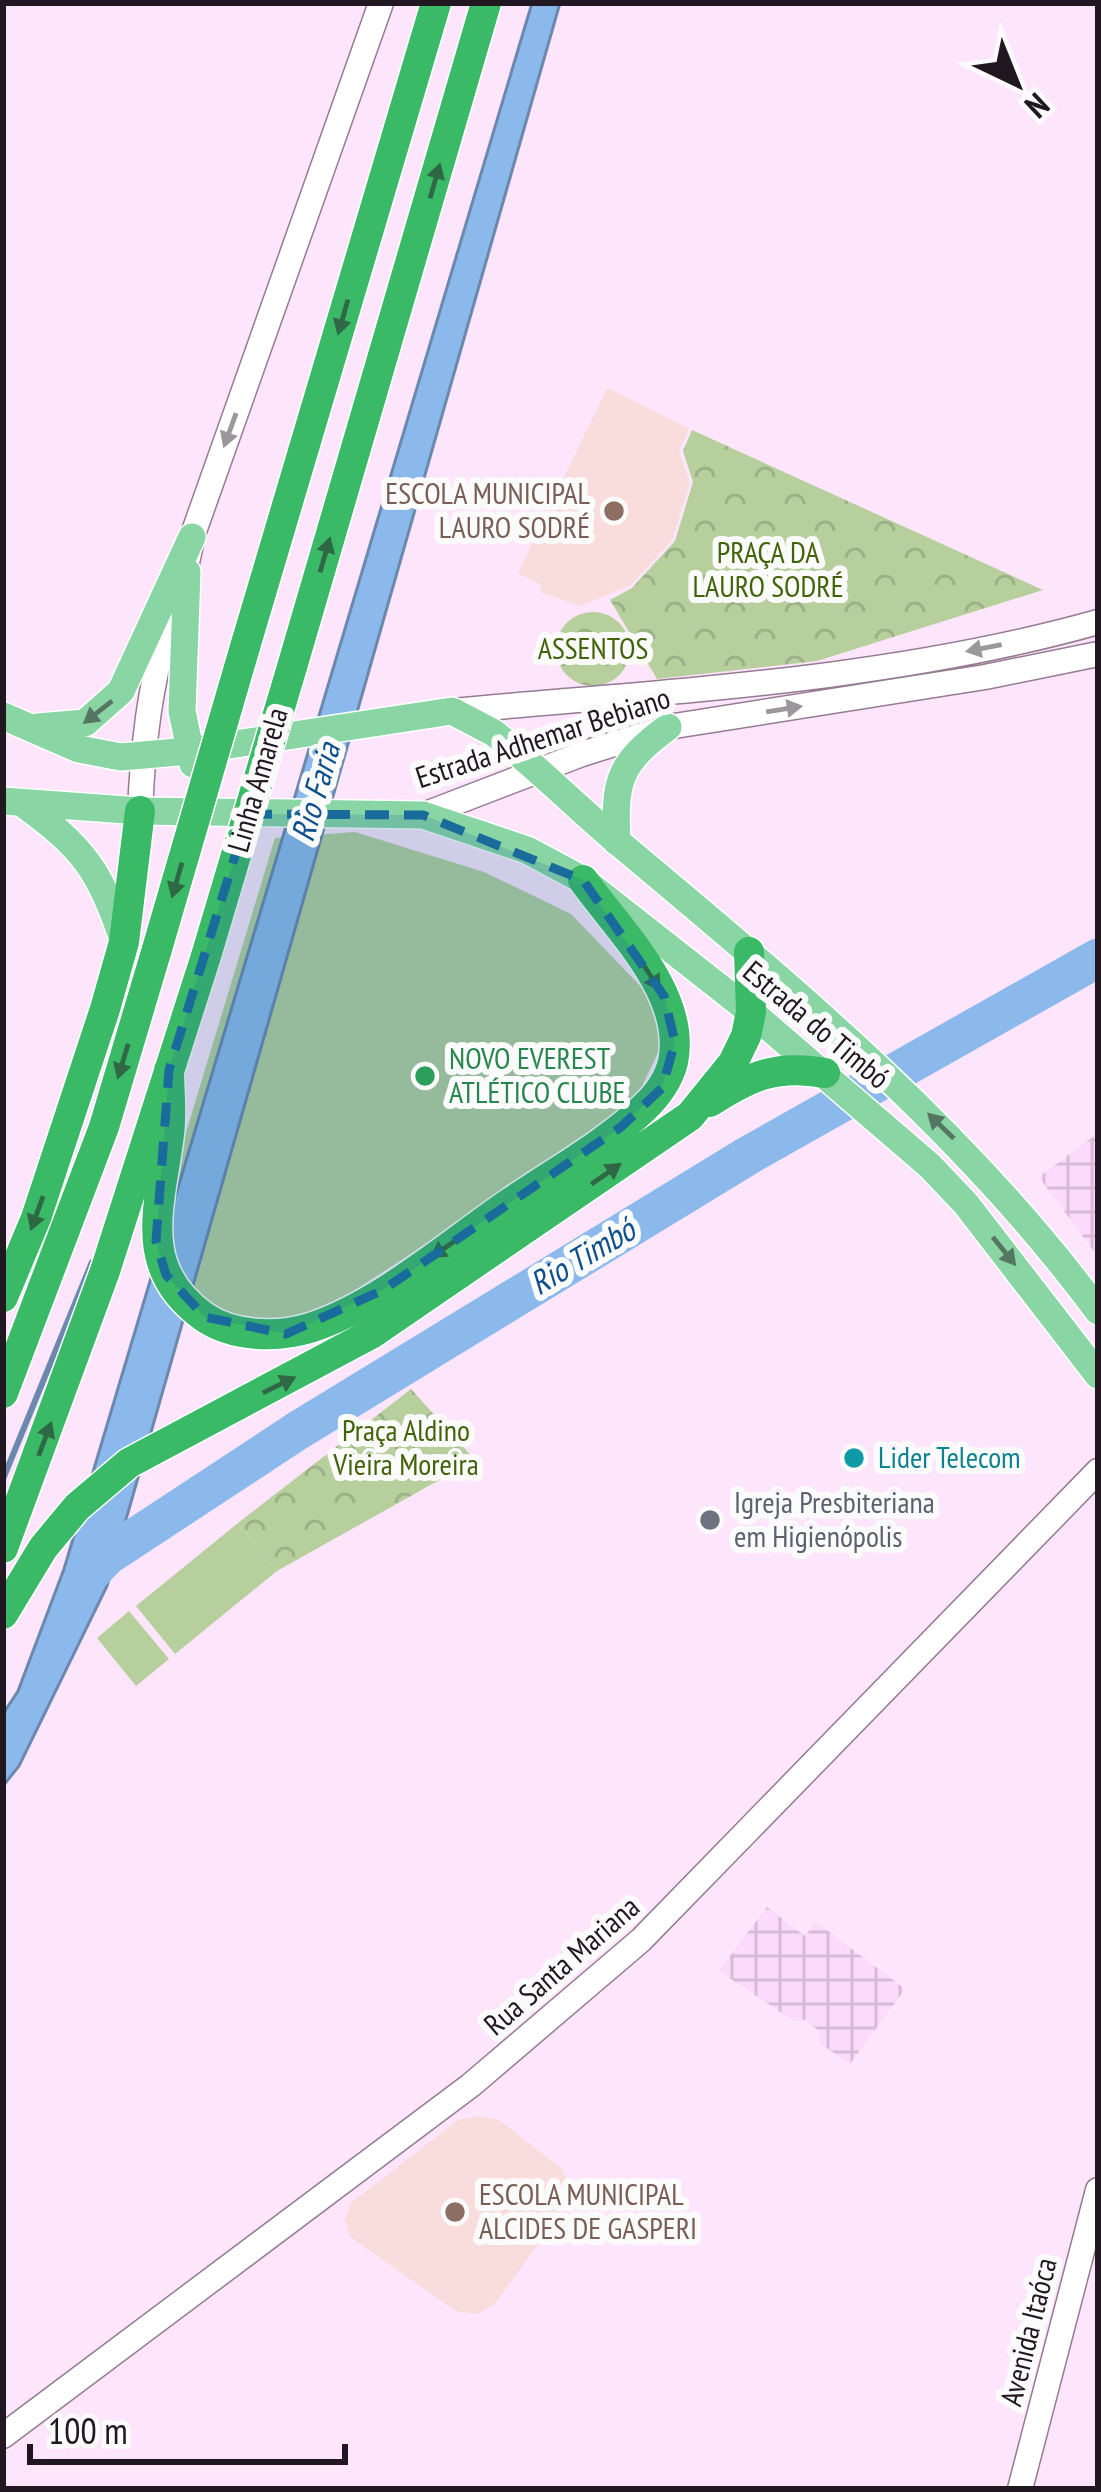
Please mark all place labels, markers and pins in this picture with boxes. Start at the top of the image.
place label: ESCOLA MUNICIPAL LAURO SODRÉ [385,473,591,546]
marker: ESCOLA MUNICIPAL LAURO SODRÉ [601,498,627,524]
place label: NOVO EVEREST ATLÉTICO CLUBE [449,1038,625,1111]
marker: NOVO EVEREST ATLÉTICO CLUBE [412,1063,438,1089]
place label: Lider Telecom [878,1437,1021,1476]
marker: Lider Telecom [841,1445,867,1471]
place label: Igreja Presbiteriana em Higienópolis [734,1482,935,1555]
marker: Igreja Presbiteriana em Higienópolis [697,1507,723,1533]
place label: ESCOLA MUNICIPAL ALCIDES DE GASPERI [479,2174,697,2247]
marker: ESCOLA MUNICIPAL ALCIDES DE GASPERI [442,2199,468,2225]

